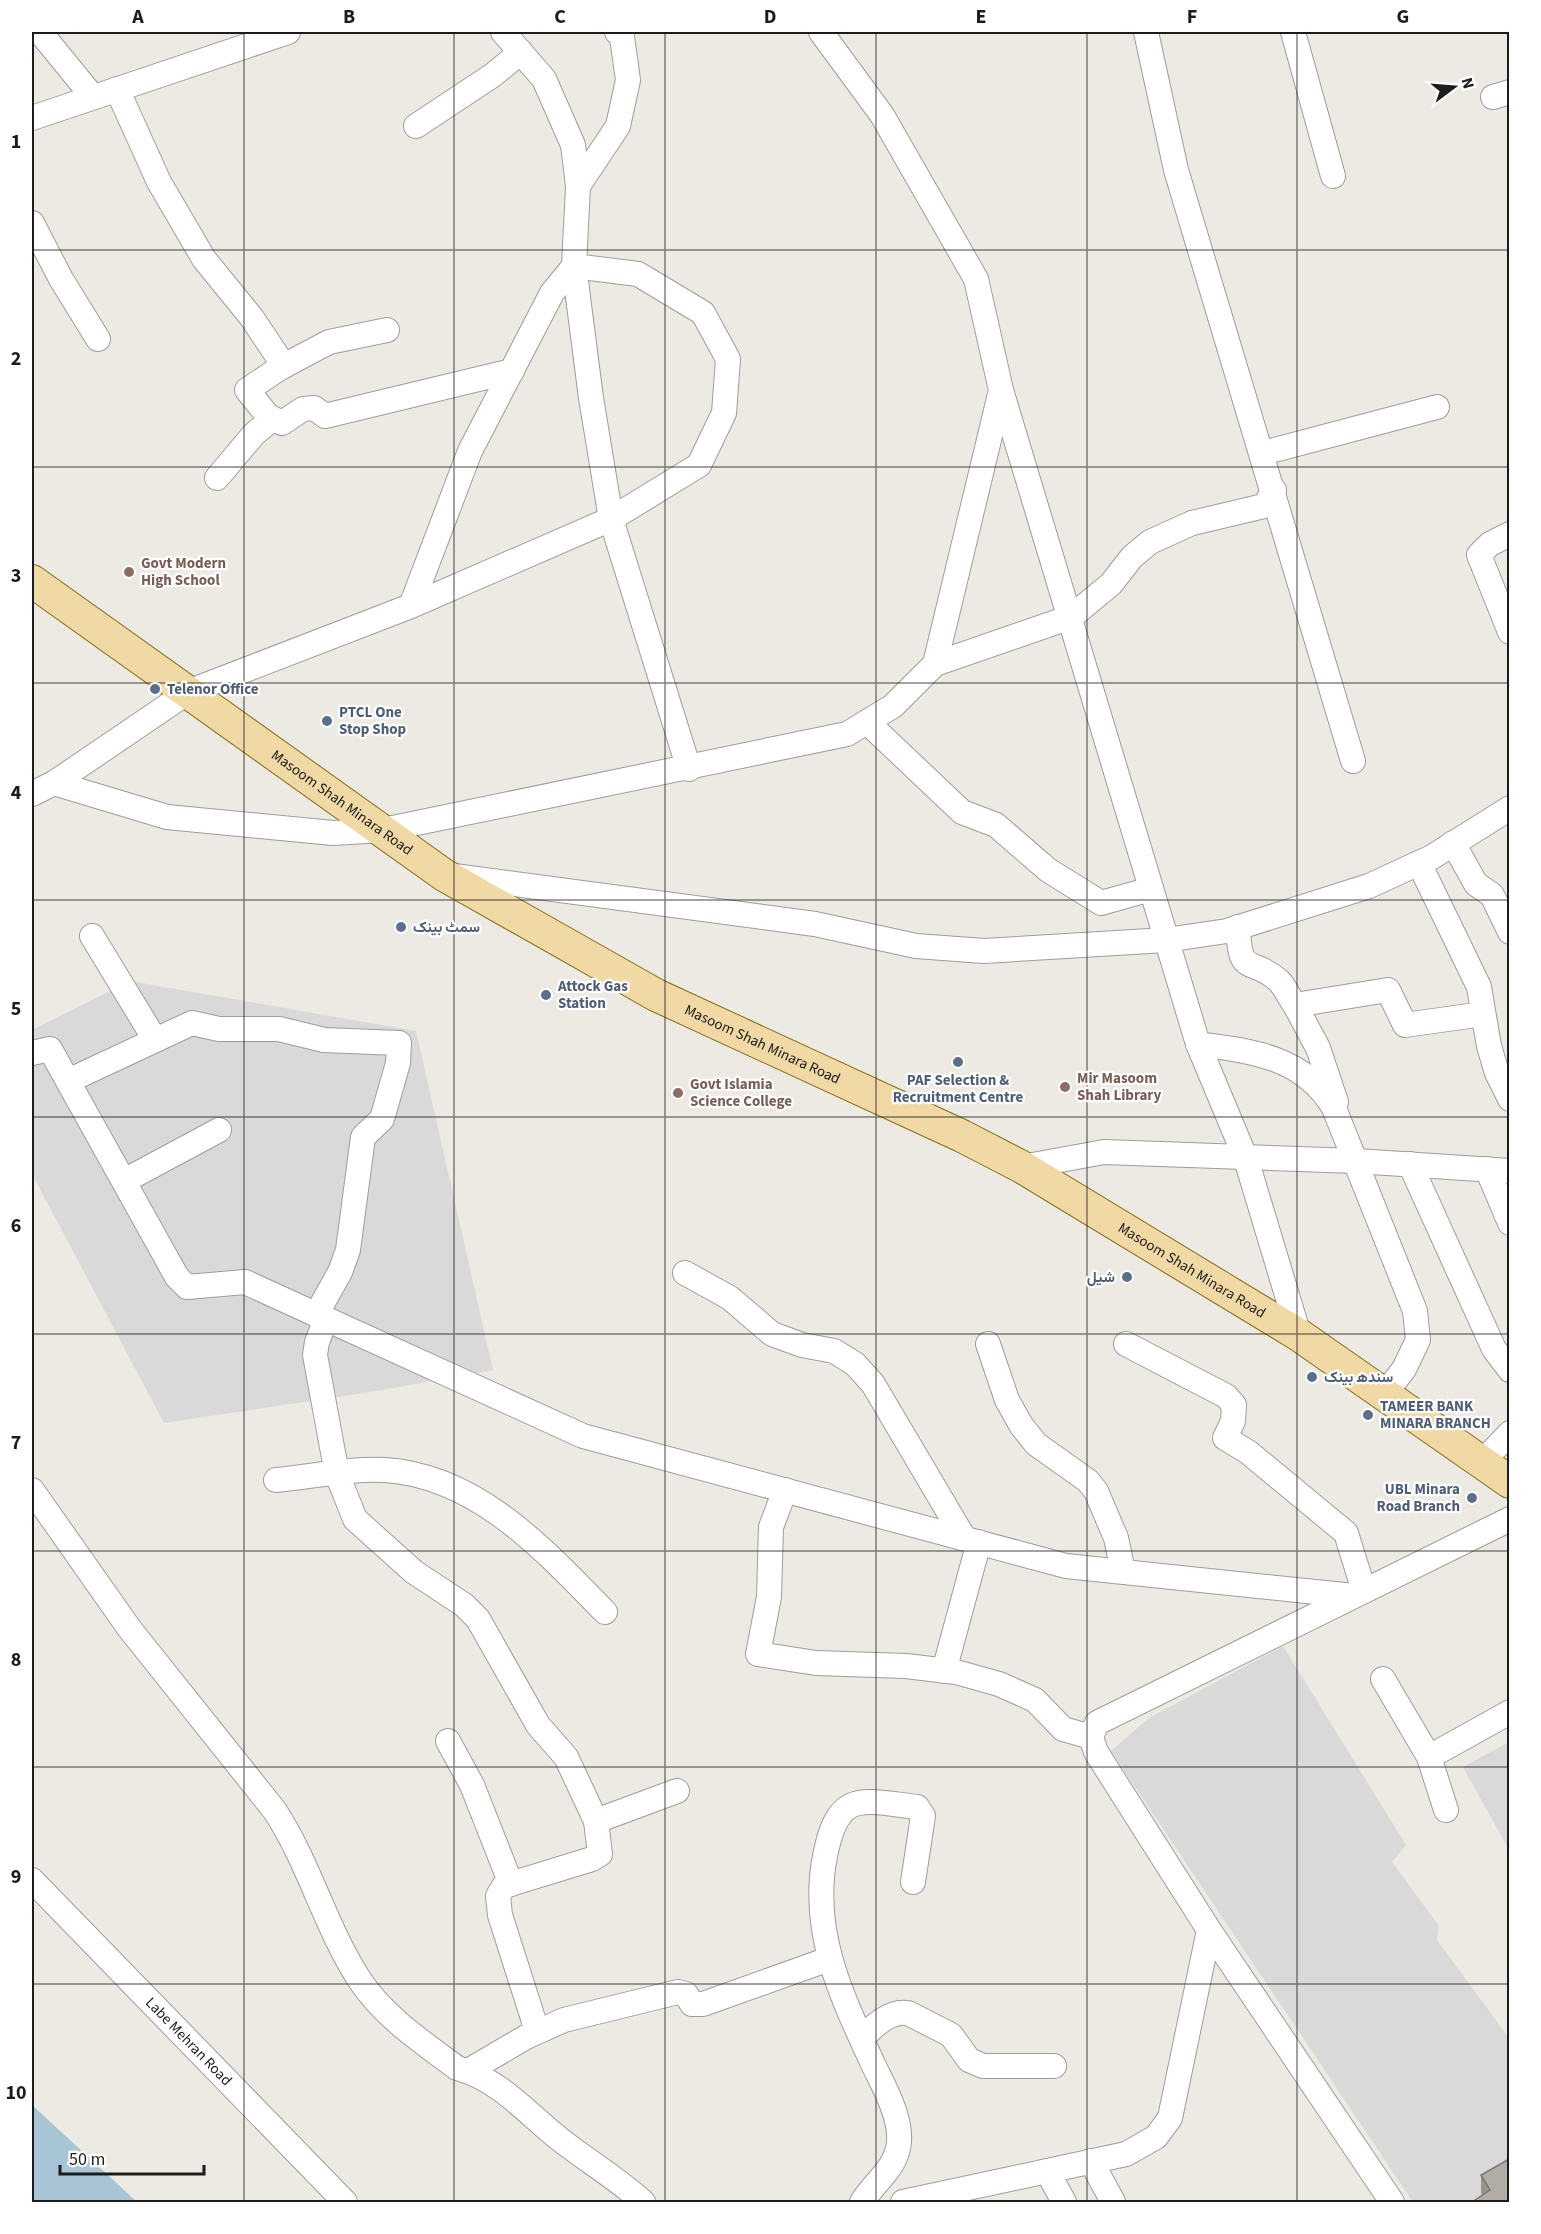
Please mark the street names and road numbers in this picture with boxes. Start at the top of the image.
street label: Masoom Shah Minara Road [267,745,417,860]
street label: Masoom Shah Minara Road [681,999,844,1089]
street label: Masoom Shah Minara Road [1114,1217,1270,1323]
street label: Labe Mehran Road [141,1992,237,2090]

